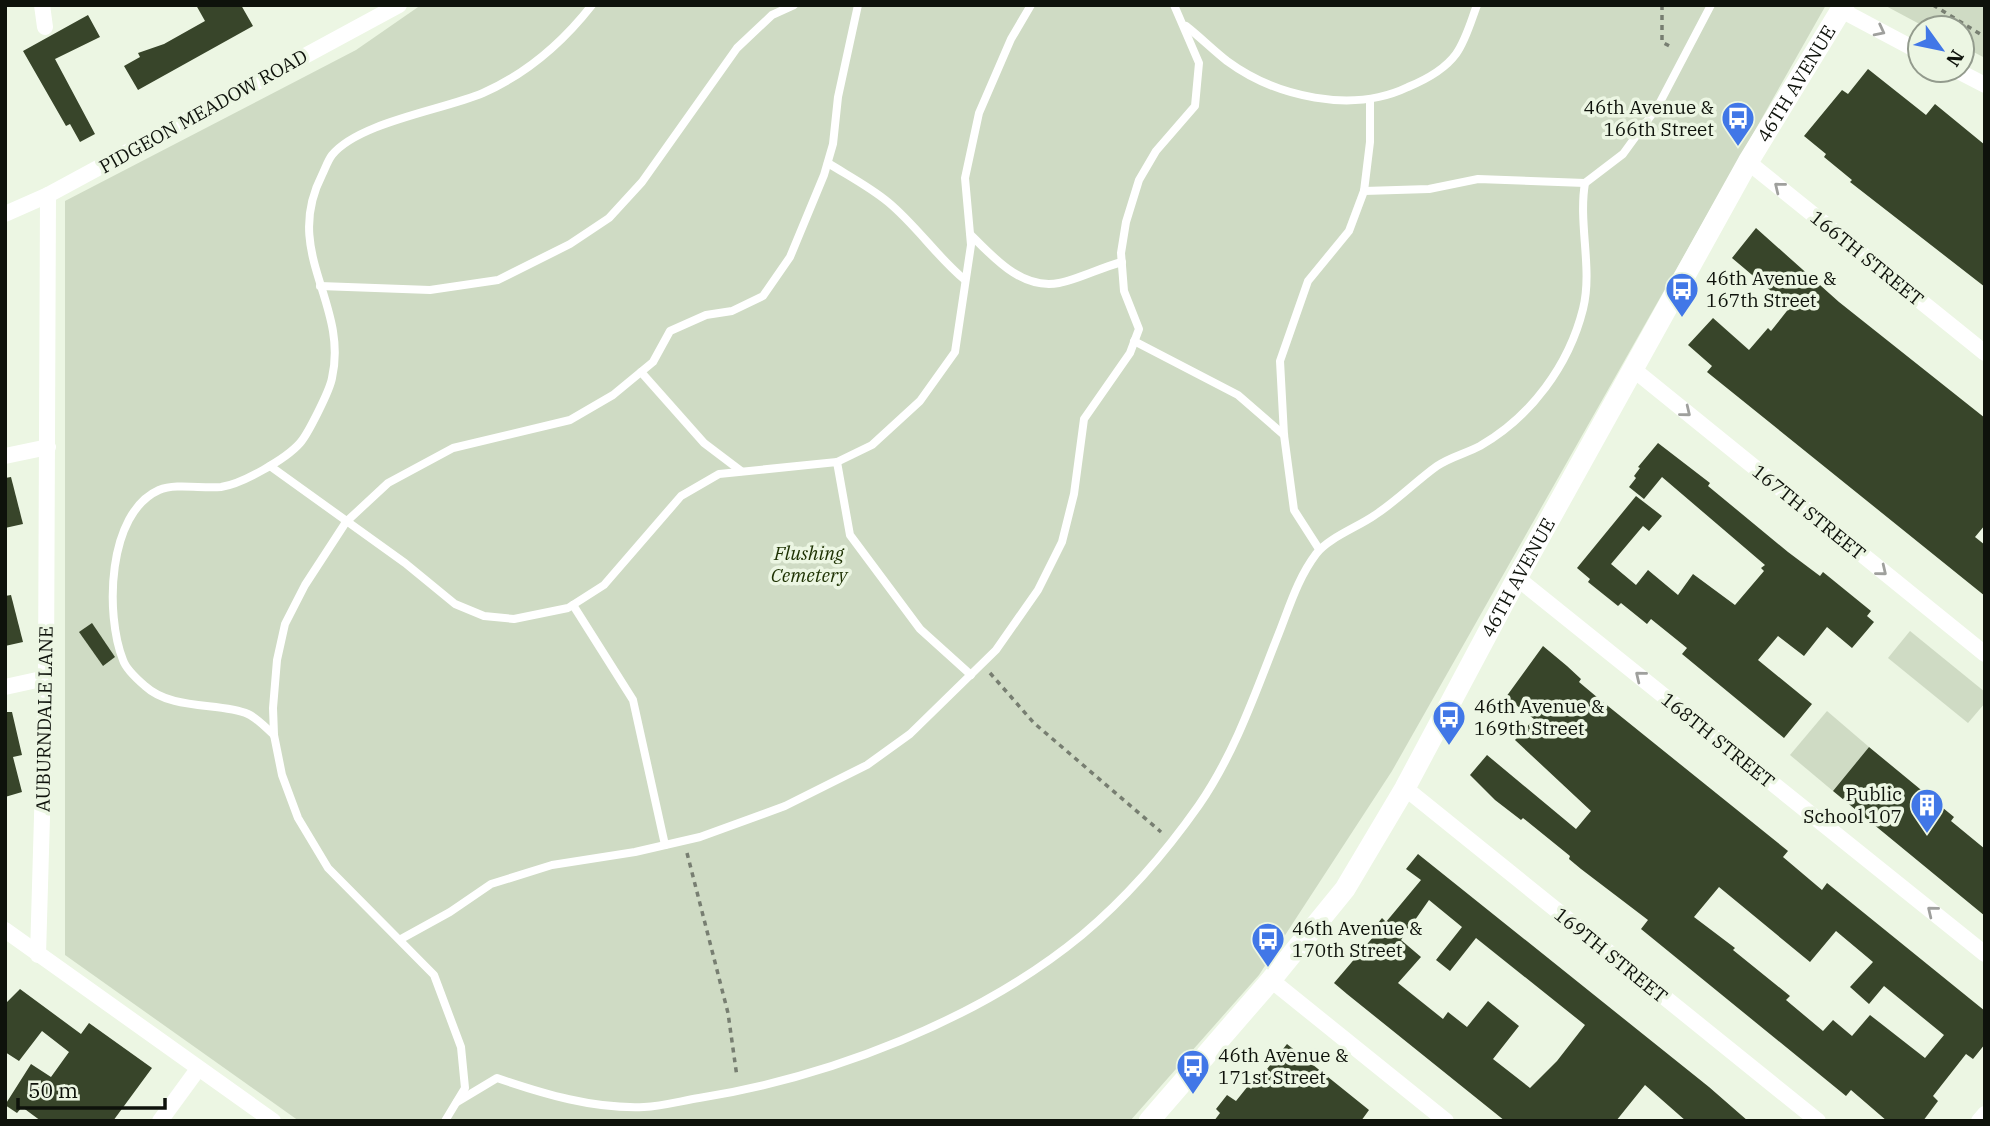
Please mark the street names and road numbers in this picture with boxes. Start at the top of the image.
street label: 46TH AVENUE [1751,21,1841,146]
street label: PIDGEON MEADOW ROAD [95,44,311,178]
street label: 166TH STREET [1806,205,1928,311]
street label: 167TH STREET [1748,459,1870,565]
street label: 46TH AVENUE [1476,514,1560,641]
street label: AUBURNDALE LANE [30,626,58,812]
street label: 168TH STREET [1657,687,1779,793]
street label: 169TH STREET [1550,902,1672,1008]

